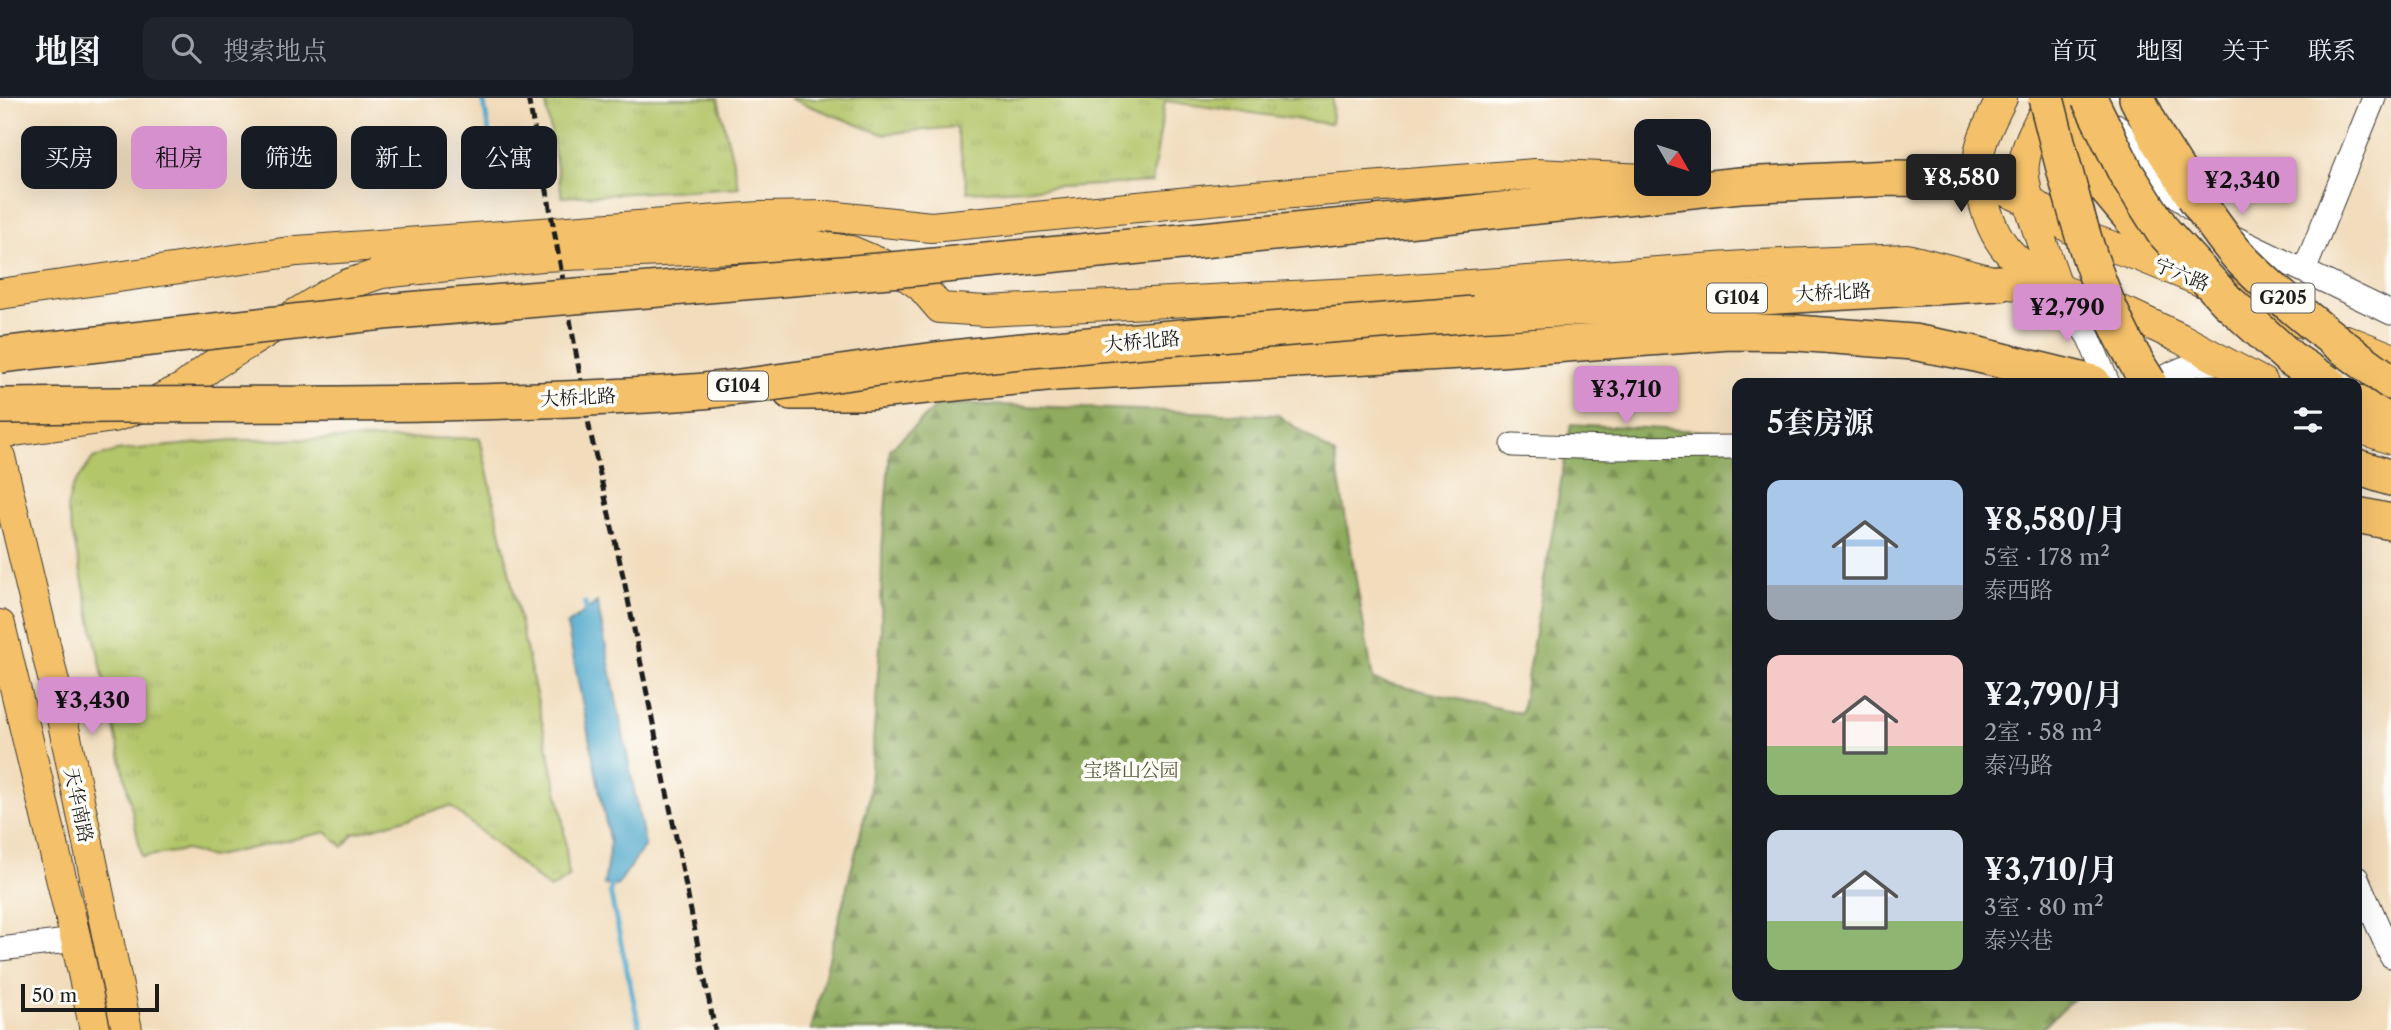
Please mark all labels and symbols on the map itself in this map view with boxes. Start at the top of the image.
north arrow [1634,119,1712,196]
pin: ¥8,580 [1904,155,2018,214]
pin: ¥2,340 [2185,158,2299,217]
street label: 宁六路 [2151,253,2213,296]
street label: 大桥北路 [1794,279,1872,306]
road number: G104 [1707,284,1767,313]
road number: G205 [2252,284,2314,313]
pin: ¥2,790 [2010,285,2124,344]
street label: 大桥北路 [1103,327,1181,356]
pin: ¥3,710 [1569,366,1683,426]
road number: G104 [708,372,768,400]
street label: 大桥北路 [539,384,617,411]
pin: ¥3,430 [35,678,149,737]
park label: 宝塔山公园 [1083,759,1179,782]
street label: 天华南路 [59,766,98,845]
scale bar [21,981,159,1013]

